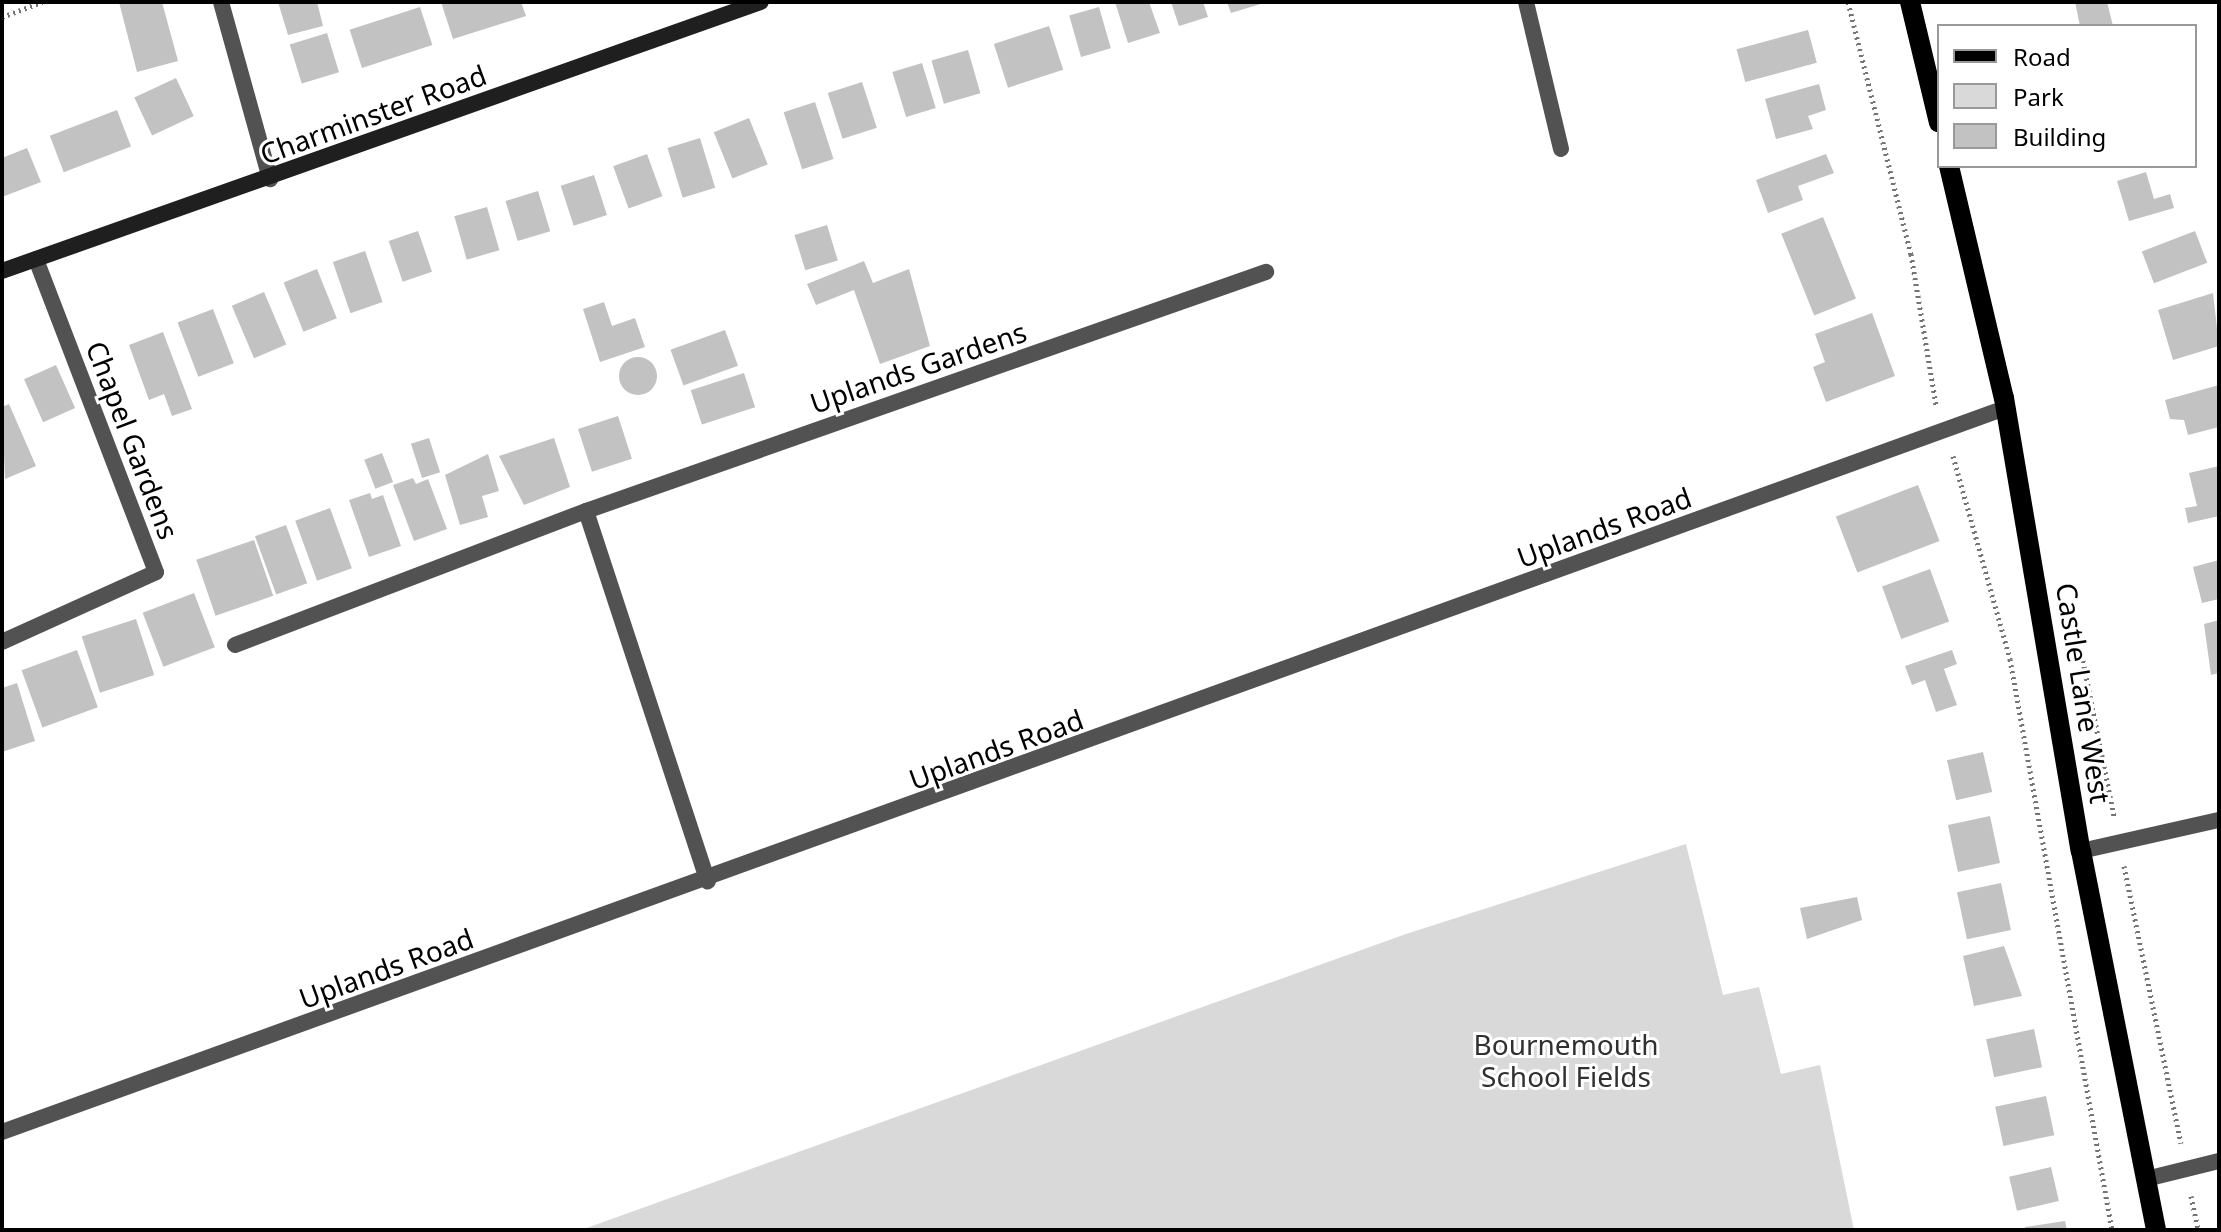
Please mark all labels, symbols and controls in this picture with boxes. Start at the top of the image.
legend [1937,24,2197,168]
text: Road [2013,40,2071,73]
street label: Charminster Road [255,57,491,171]
text: Park [2013,80,2064,113]
text: Building [2013,120,2106,153]
street label: Uplands Gardens [805,314,1031,420]
street label: Chapel Gardens [80,336,186,544]
street label: Uplands Road [1512,480,1696,574]
street label: Castle Lane West [2050,580,2118,806]
street label: Uplands Road [904,702,1088,796]
street label: Uplands Road [294,921,478,1015]
park label: Bournemouth School Fields [1474,1027,1658,1093]

